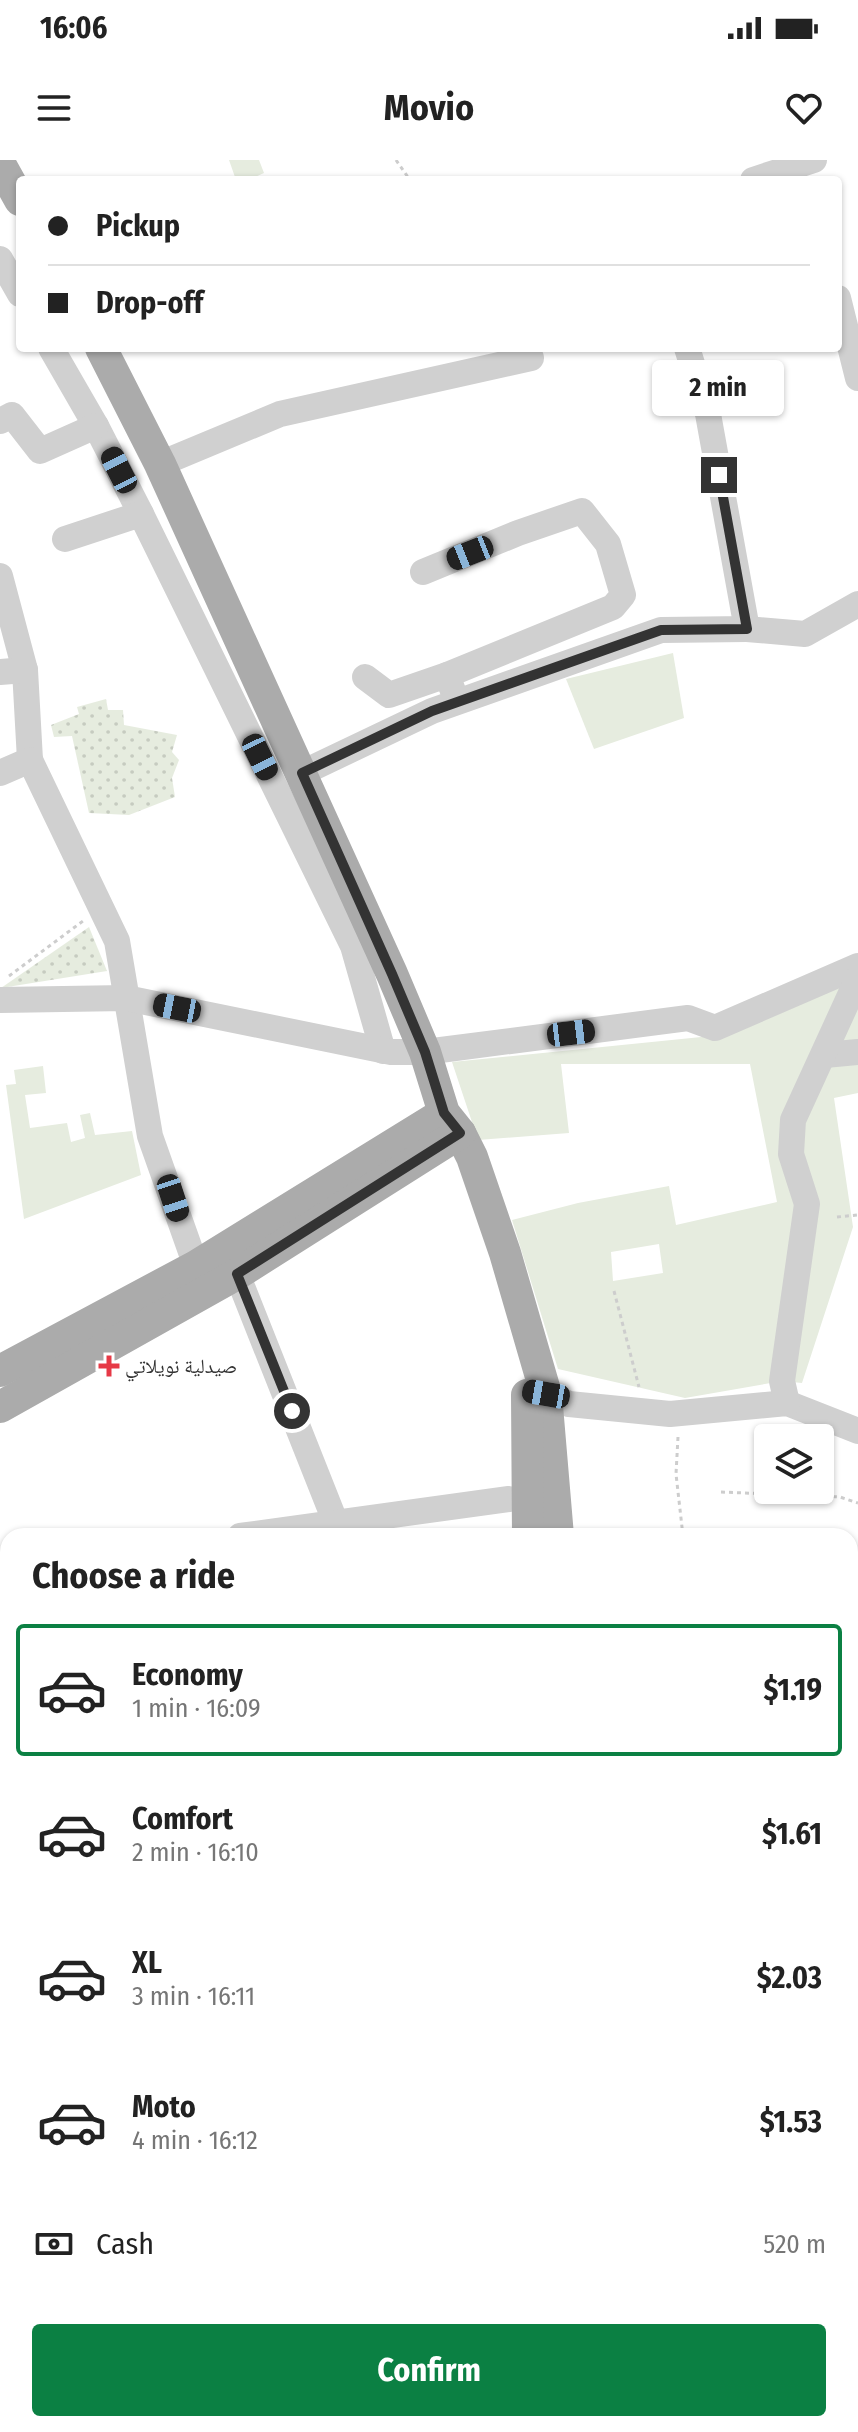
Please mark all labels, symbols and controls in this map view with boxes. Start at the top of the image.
text: 16:06 [40,10,107,46]
icon: menu [32,86,76,130]
text: Movio [384,86,474,130]
icon: heart [782,86,826,130]
text: Pickup [96,208,180,244]
text: Drop-off [96,285,203,321]
callout: 2 min [653,359,785,415]
text: 2 min [689,372,747,403]
car [97,443,141,497]
route end [701,457,737,493]
car [443,533,497,573]
car [239,730,281,784]
car [151,992,203,1024]
car [546,1018,596,1048]
car [154,1171,192,1225]
place label: صيدلية نويلاتي [125,1354,237,1382]
marker: صيدلية نويلاتي [100,1357,118,1375]
car [520,1378,572,1410]
route start [274,1393,310,1429]
map controls [754,1424,834,1504]
button: layers [754,1424,834,1504]
text: Choose a ride [32,1554,235,1598]
icon: car [36,1654,108,1726]
text: Economy [132,1657,243,1693]
text: $1.19 [763,1672,822,1708]
text: 1 min · 16:09 [132,1693,261,1724]
icon: car [36,1798,108,1870]
text: Comfort [132,1801,233,1837]
text: $1.61 [762,1816,822,1852]
text: 2 min · 16:10 [132,1837,259,1868]
icon: car [36,1942,108,2014]
text: XL [132,1945,162,1981]
text: $2.03 [757,1960,822,1996]
text: 3 min · 16:11 [132,1981,255,2012]
icon: car [36,2086,108,2158]
text: Moto [132,2089,196,2125]
text: $1.53 [760,2104,822,2140]
text: 4 min · 16:12 [132,2125,258,2156]
icon: cash [32,2222,76,2266]
text: Cash [96,2226,154,2262]
text: 520 m [763,2229,826,2260]
button: Confirm [32,2324,826,2416]

